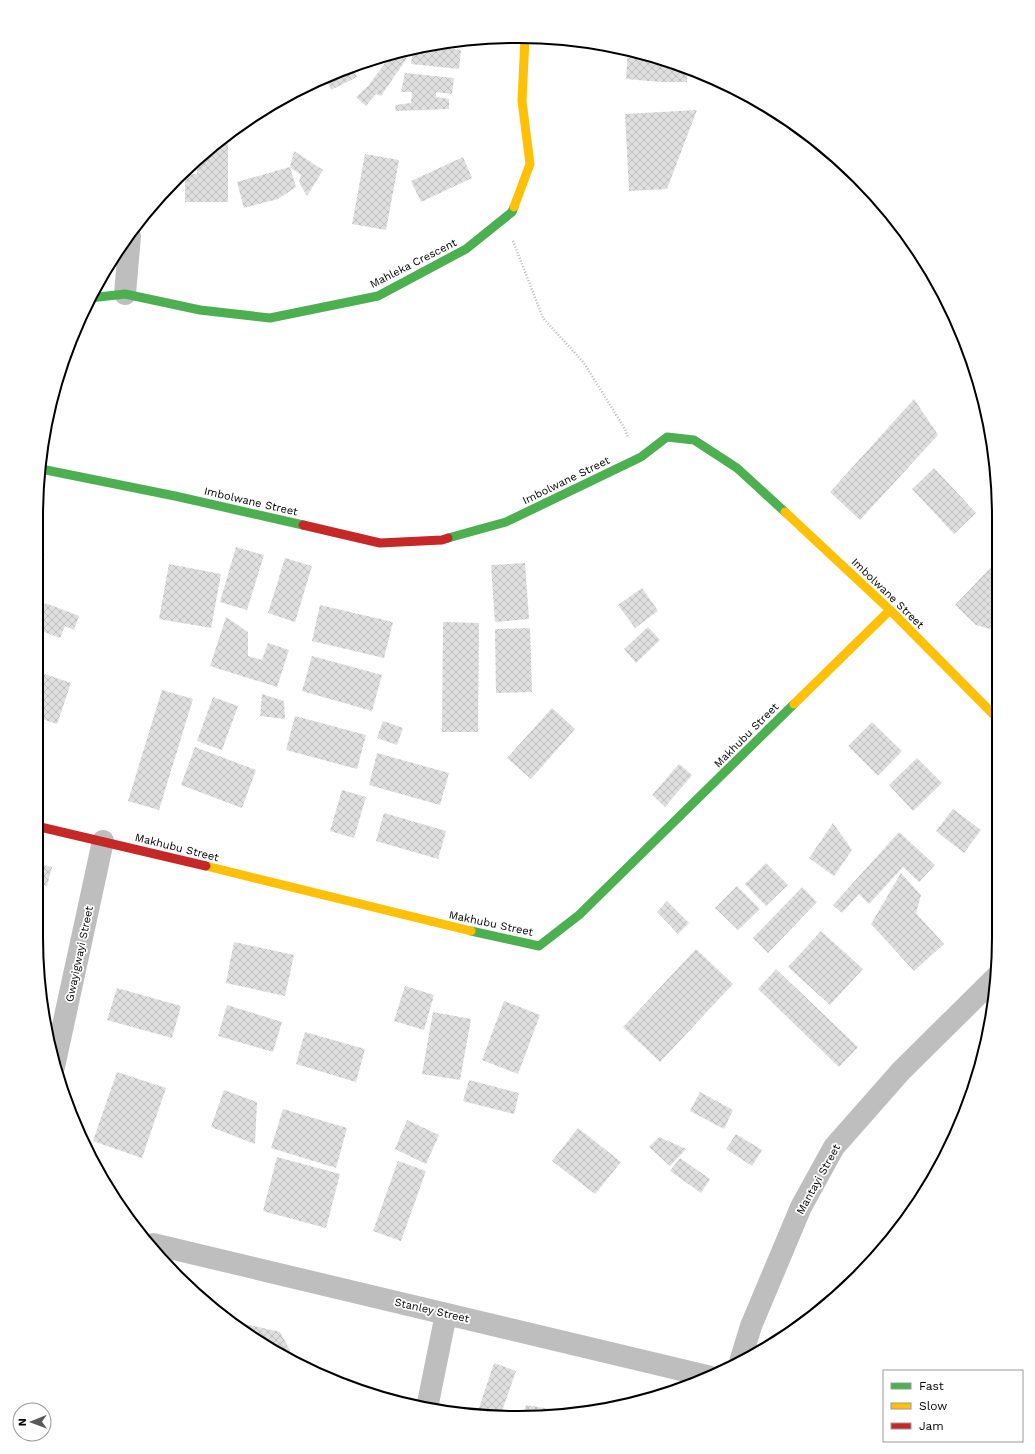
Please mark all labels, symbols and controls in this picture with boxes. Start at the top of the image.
street label: Mahleka Crescent [368,236,459,291]
street label: Imbolwane Street [520,453,612,507]
street label: Imbolwane Street [203,484,299,519]
street label: Imbolwane Street [849,555,927,632]
street label: Makhubu Street [711,700,782,770]
street label: Makhubu Street [134,831,221,864]
street label: Gwayigwayi Street [63,905,96,1003]
street label: Makhubu Street [448,908,535,939]
street label: Mantayi Street [794,1142,843,1217]
street label: Stanley Street [393,1296,471,1326]
legend [883,1370,1023,1442]
text: Fast [919,1379,944,1393]
text: Slow [919,1399,947,1413]
north arrow [12,1402,52,1442]
text: N [16,1418,29,1426]
text: Jam [919,1419,944,1433]

